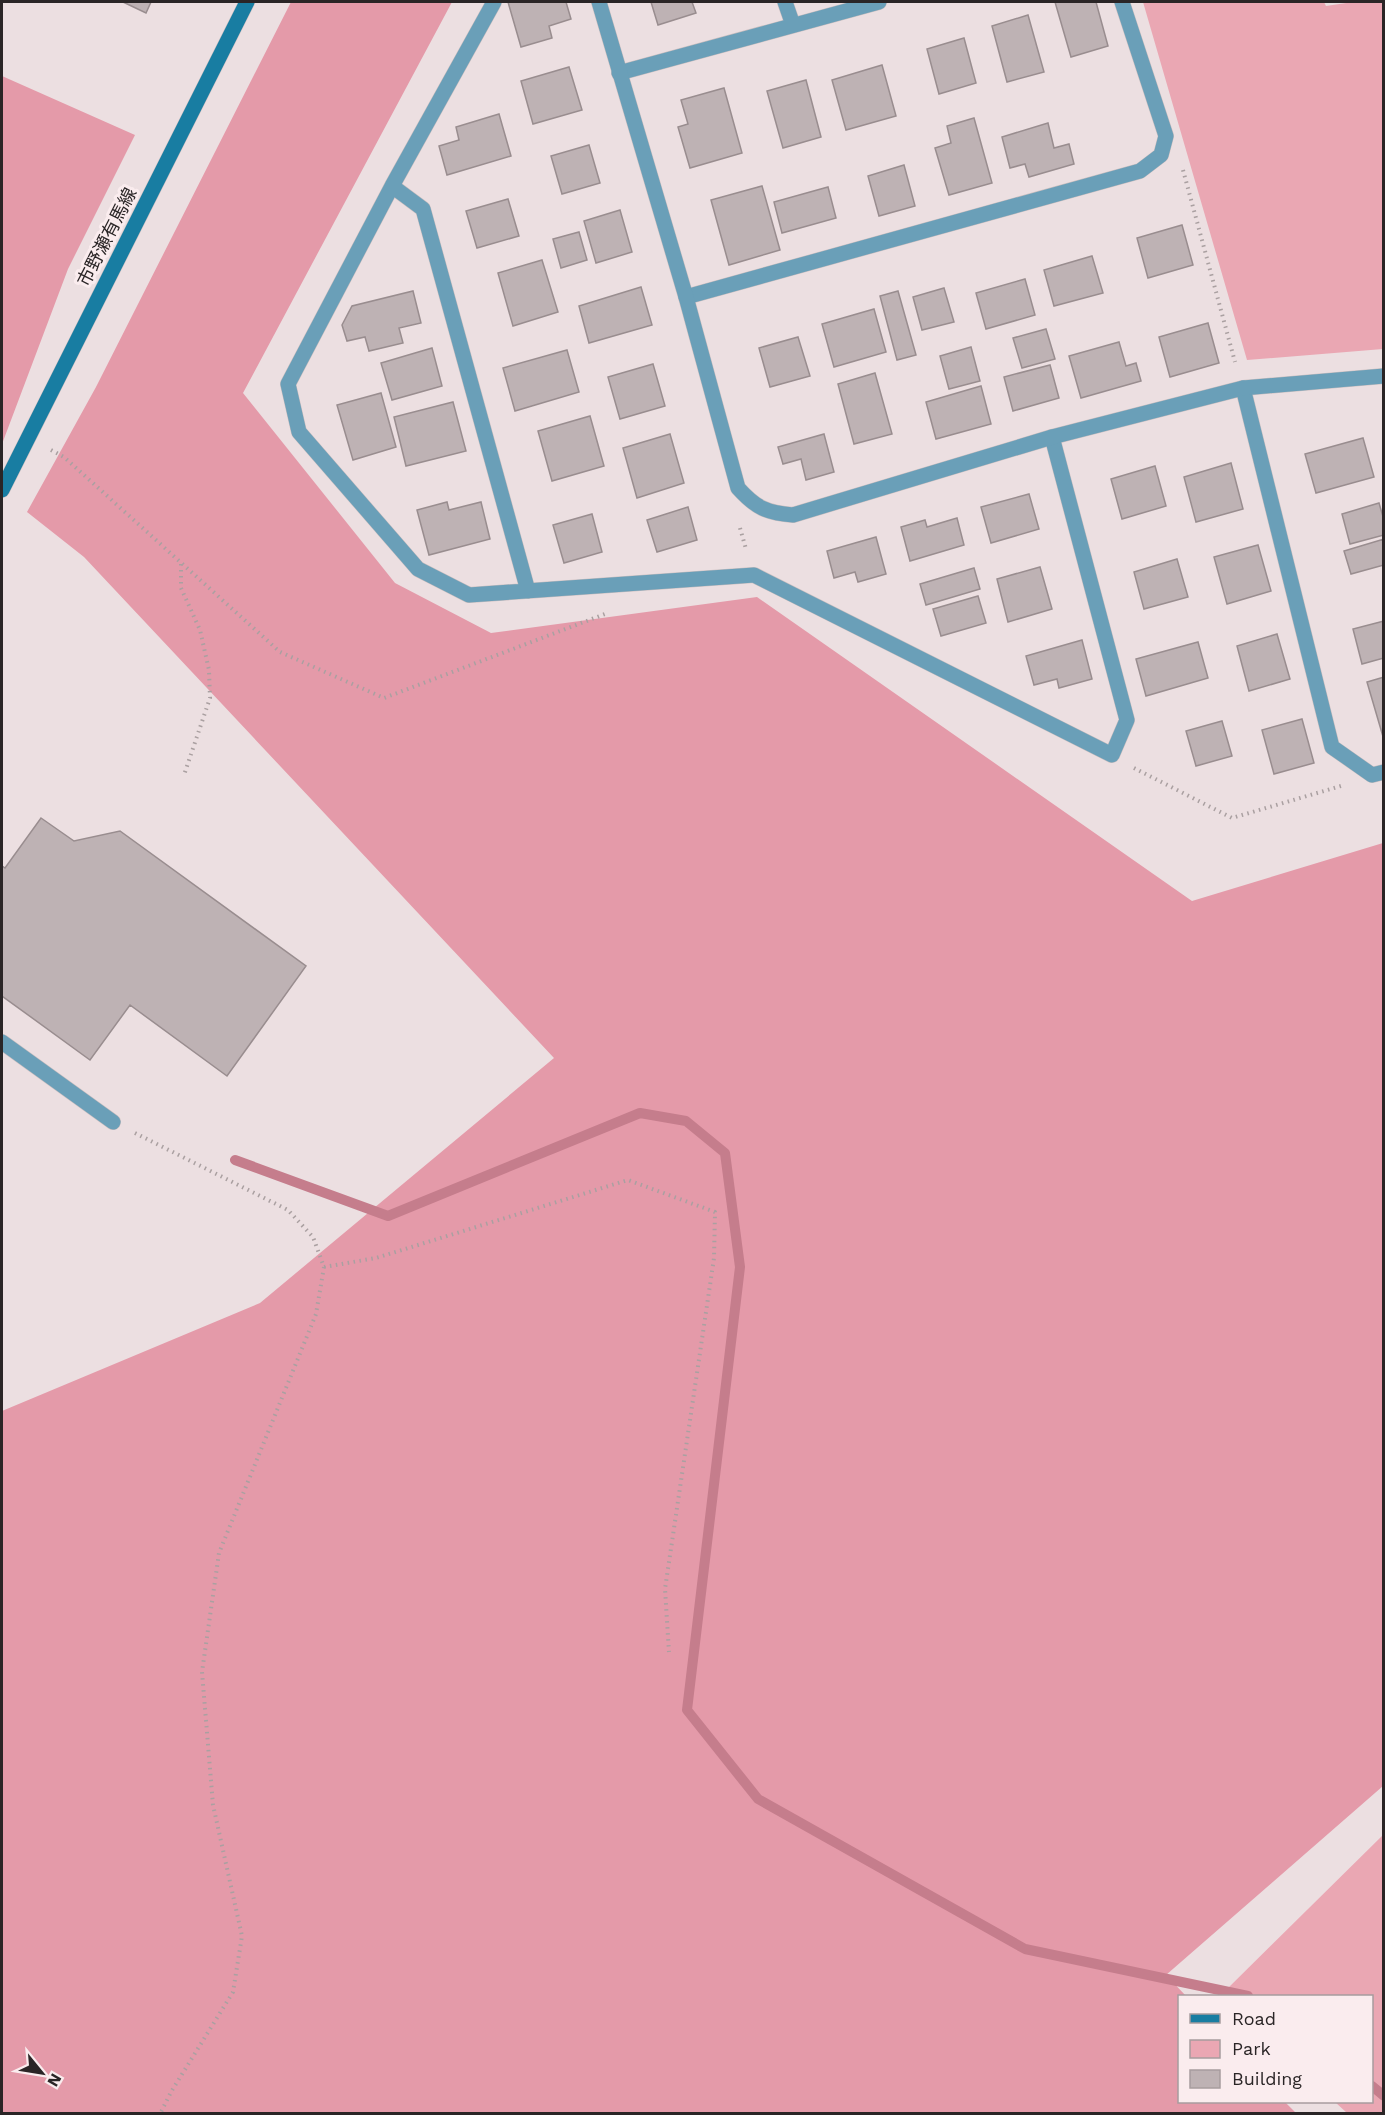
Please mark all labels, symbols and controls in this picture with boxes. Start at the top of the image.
street label: 市野瀬有馬線 [73,184,140,290]
legend [1178,1995,1373,2103]
text: Road [1232,2008,1276,2029]
text: Park [1232,2038,1271,2059]
north arrow [12,2043,72,2103]
text: Building [1232,2068,1302,2089]
text: N [43,2070,66,2090]

